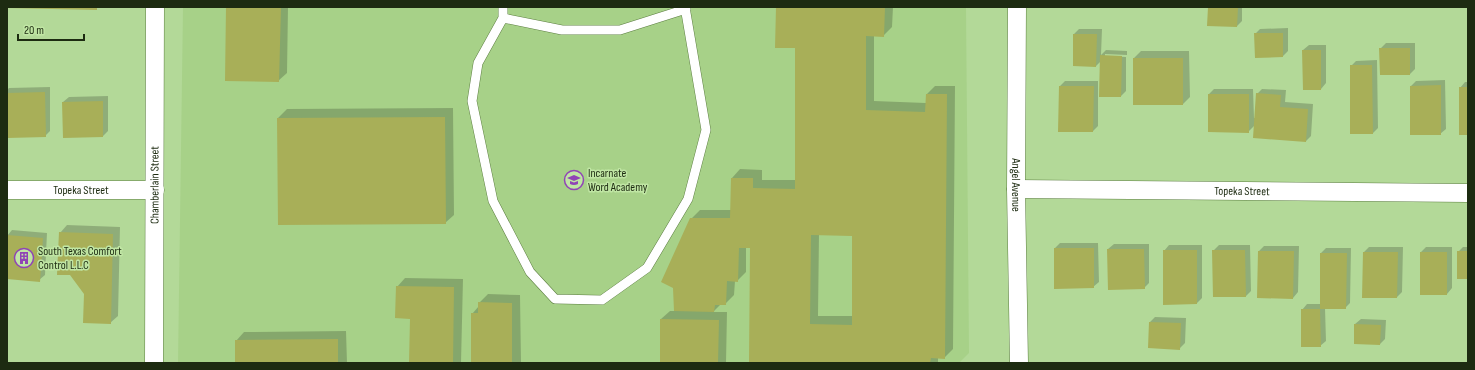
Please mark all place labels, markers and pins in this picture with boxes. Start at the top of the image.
place label: Incarnate Word Academy [588,166,648,195]
school or university icon: Incarnate Word Academy [563,169,585,191]
place label: South Texas Comfort Control L.L.C [38,244,122,273]
building icon: South Texas Comfort Control L.L.C [13,247,35,269]

